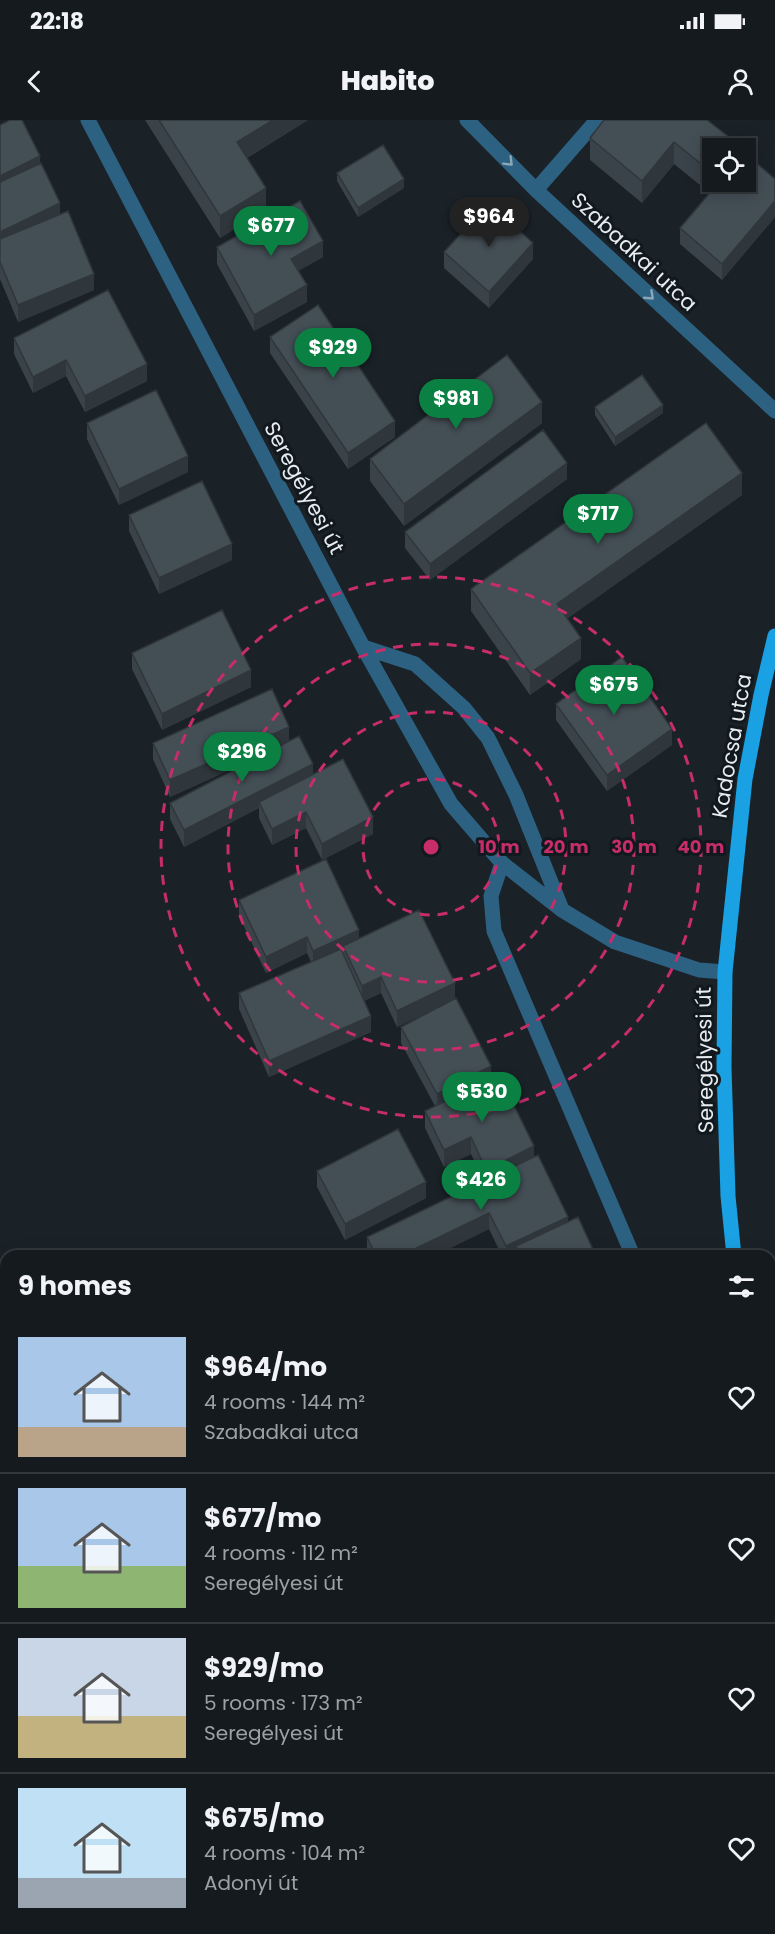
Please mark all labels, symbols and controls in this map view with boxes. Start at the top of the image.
text: 22:18 [30,6,84,37]
text: Habito [341,62,434,99]
icon: back [18,65,51,98]
icon: person [724,65,757,98]
map controls [702,138,756,192]
button: locate [702,138,756,192]
one-way arrow [501,154,512,165]
street label: Szabadkai utca [565,186,704,318]
pin: $964 [453,197,525,248]
text: $964 [463,202,515,230]
pin: $677 [235,206,307,257]
text: $677 [247,211,295,239]
one-way arrow [643,288,654,299]
pin: $929 [297,328,369,379]
text: $929 [308,333,358,361]
pin: $981 [420,379,492,430]
text: $981 [433,384,479,412]
street label: Seregélyesi út [257,416,352,559]
pin: $717 [562,494,634,545]
text: $717 [577,499,619,527]
pin: $675 [578,665,650,716]
text: $675 [589,670,639,698]
street label: Kadocsa utca [705,672,758,820]
pin: $296 [206,732,278,783]
text: $296 [217,737,267,765]
text: 10 m [478,834,520,859]
text: 20 m [544,834,588,859]
text: 30 m [611,834,657,859]
text: 40 m [678,834,724,859]
centre of rings [421,837,441,857]
street label: Seregélyesi út [689,987,720,1133]
pin: $530 [446,1072,518,1123]
text: $530 [456,1077,508,1105]
pin: $426 [445,1160,517,1211]
text: $426 [456,1165,506,1193]
text: 9 homes [18,1268,132,1304]
icon: filters [725,1270,758,1303]
text: $964/mo [204,1349,327,1385]
icon: home [66,1361,138,1433]
icon: heart [725,1381,758,1414]
text: 4 rooms · 144 m² [204,1388,365,1416]
text: Szabadkai utca [204,1418,359,1446]
text: $677/mo [204,1500,321,1536]
icon: home [66,1512,138,1584]
icon: heart [725,1532,758,1565]
text: 4 rooms · 112 m² [204,1539,358,1567]
text: Seregélyesi út [204,1569,343,1597]
text: $929/mo [204,1650,324,1686]
icon: home [66,1662,138,1734]
icon: heart [725,1682,758,1715]
text: 5 rooms · 173 m² [204,1689,363,1717]
text: Seregélyesi út [204,1719,343,1747]
text: $675/mo [204,1800,324,1836]
icon: home [66,1812,138,1884]
icon: heart [725,1832,758,1865]
text: 4 rooms · 104 m² [204,1839,365,1867]
text: Adonyi út [204,1869,298,1897]

